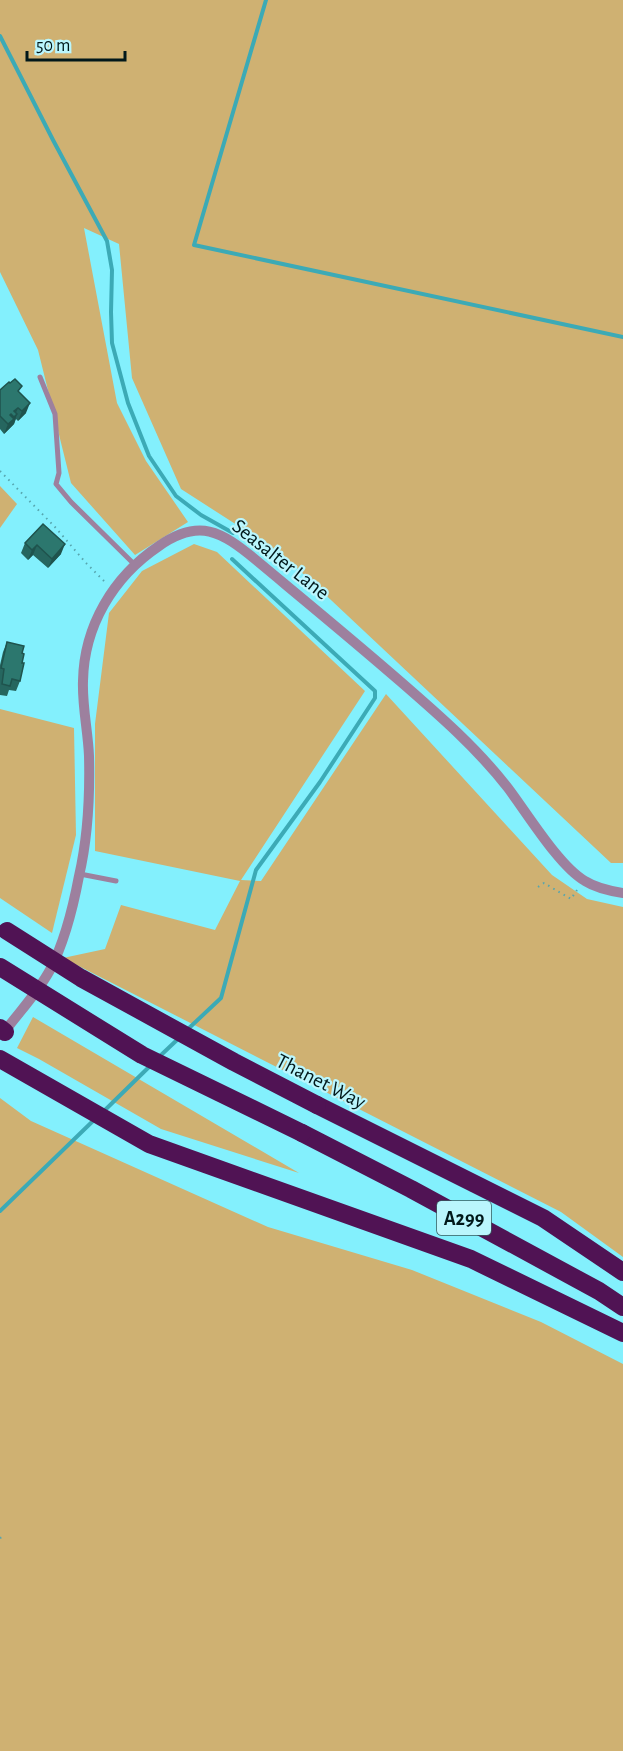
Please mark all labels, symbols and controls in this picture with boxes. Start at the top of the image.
scale bar [27,24,124,62]
text: 50 m [36,37,70,55]
street label: Seasalter Lane [228,515,333,604]
street label: Thanet Way [273,1050,369,1113]
road number: A299 [437,1201,491,1235]

